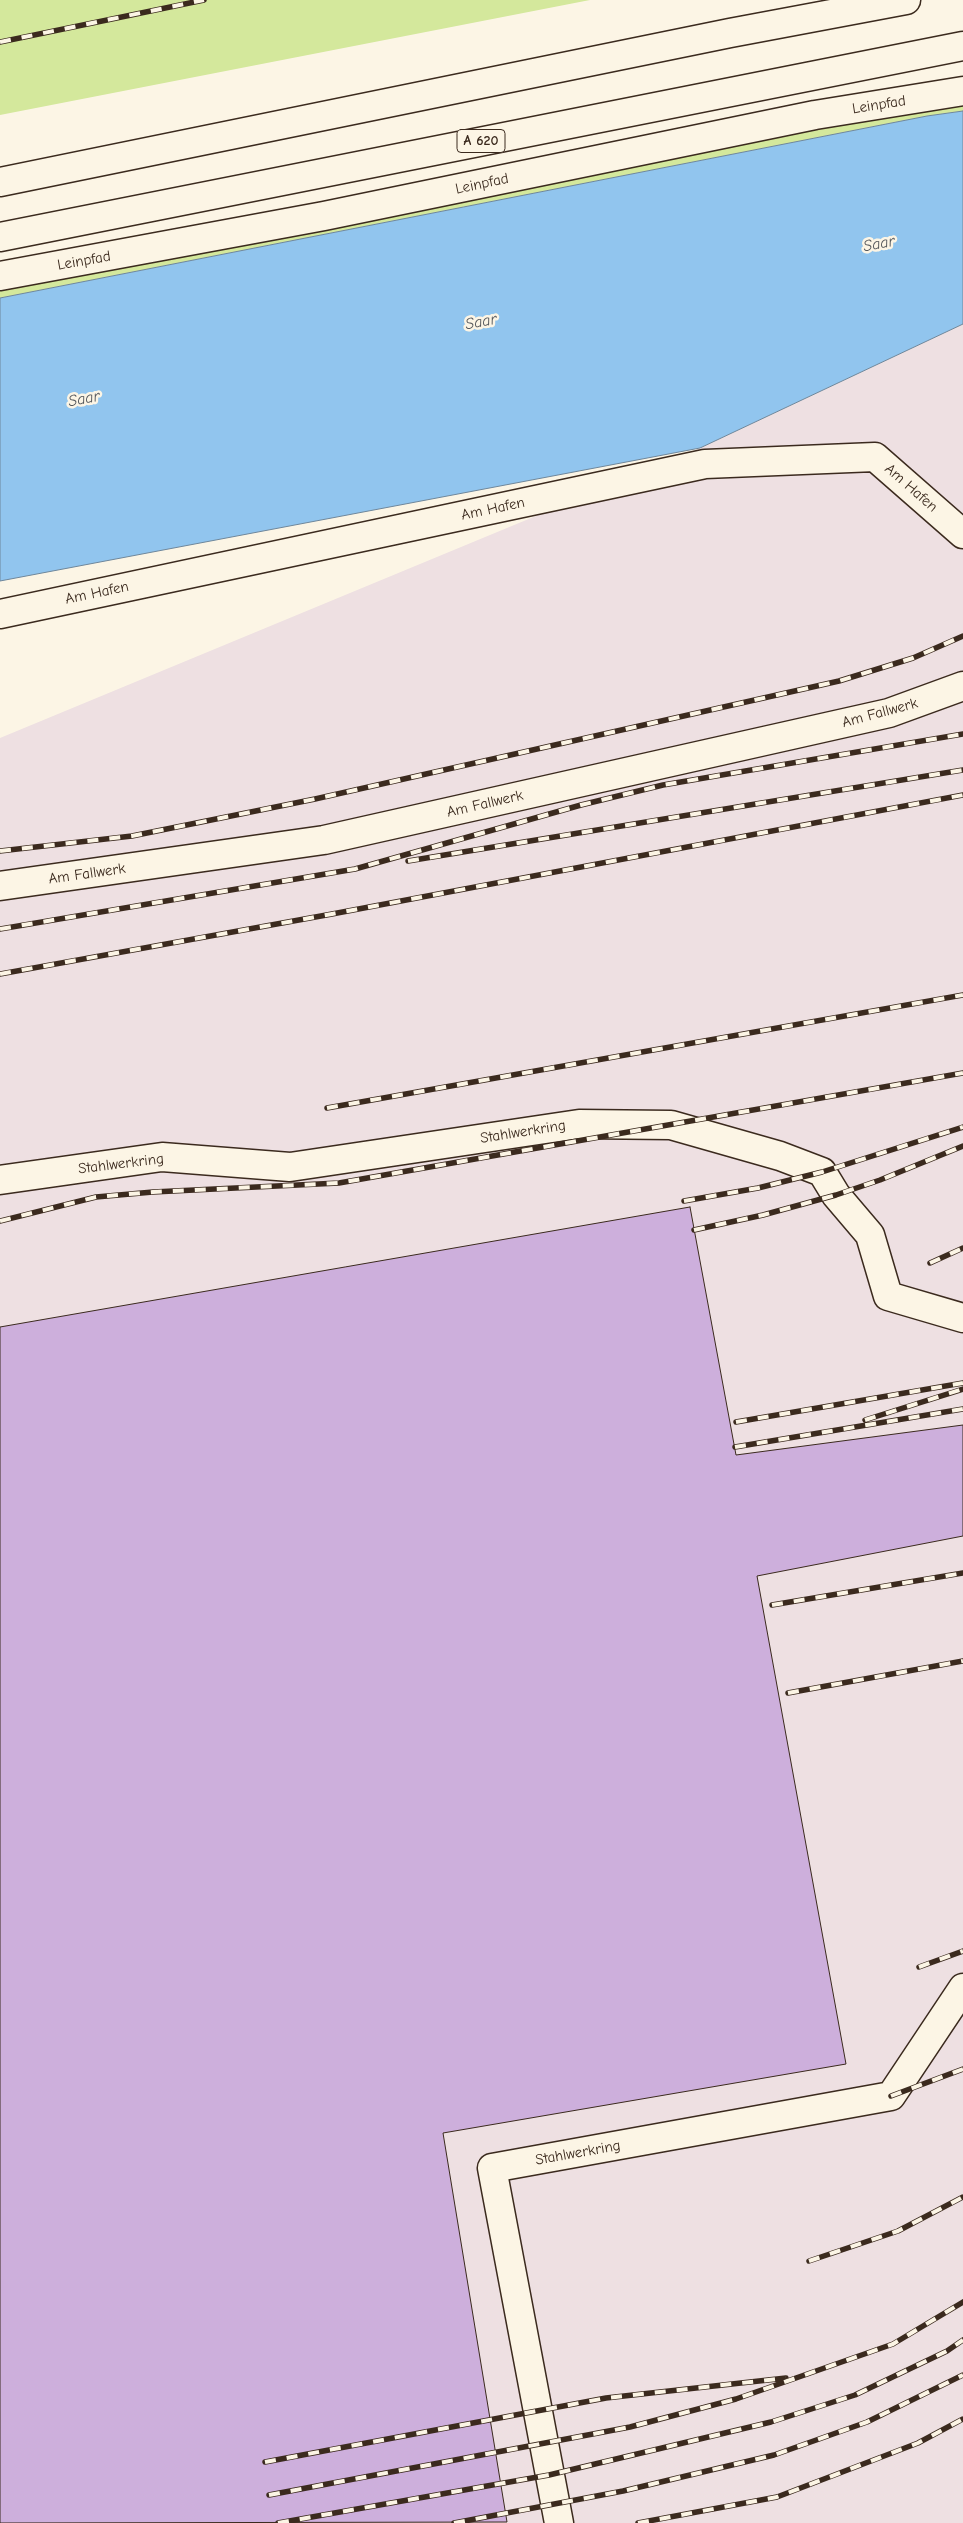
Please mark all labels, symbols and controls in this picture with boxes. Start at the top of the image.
street label: Leinpfad [851,92,907,118]
road number: A 620 [457,130,505,152]
street label: Leinpfad [454,170,510,198]
water label: Saar [862,232,896,256]
street label: Leinpfad [56,247,112,275]
water label: Saar [464,310,498,334]
water label: Saar [67,387,101,411]
street label: Am Hafen [881,460,941,516]
street label: Am Hafen [460,493,526,525]
street label: Am Hafen [64,577,130,609]
street label: Am Fallwerk [840,694,920,732]
street label: Am Fallwerk [445,786,525,822]
street label: Am Fallwerk [47,860,127,888]
street label: Stahlwerkring [479,1116,567,1148]
street label: Stahlwerkring [77,1150,165,1178]
street label: Stahlwerkring [534,2137,622,2169]

